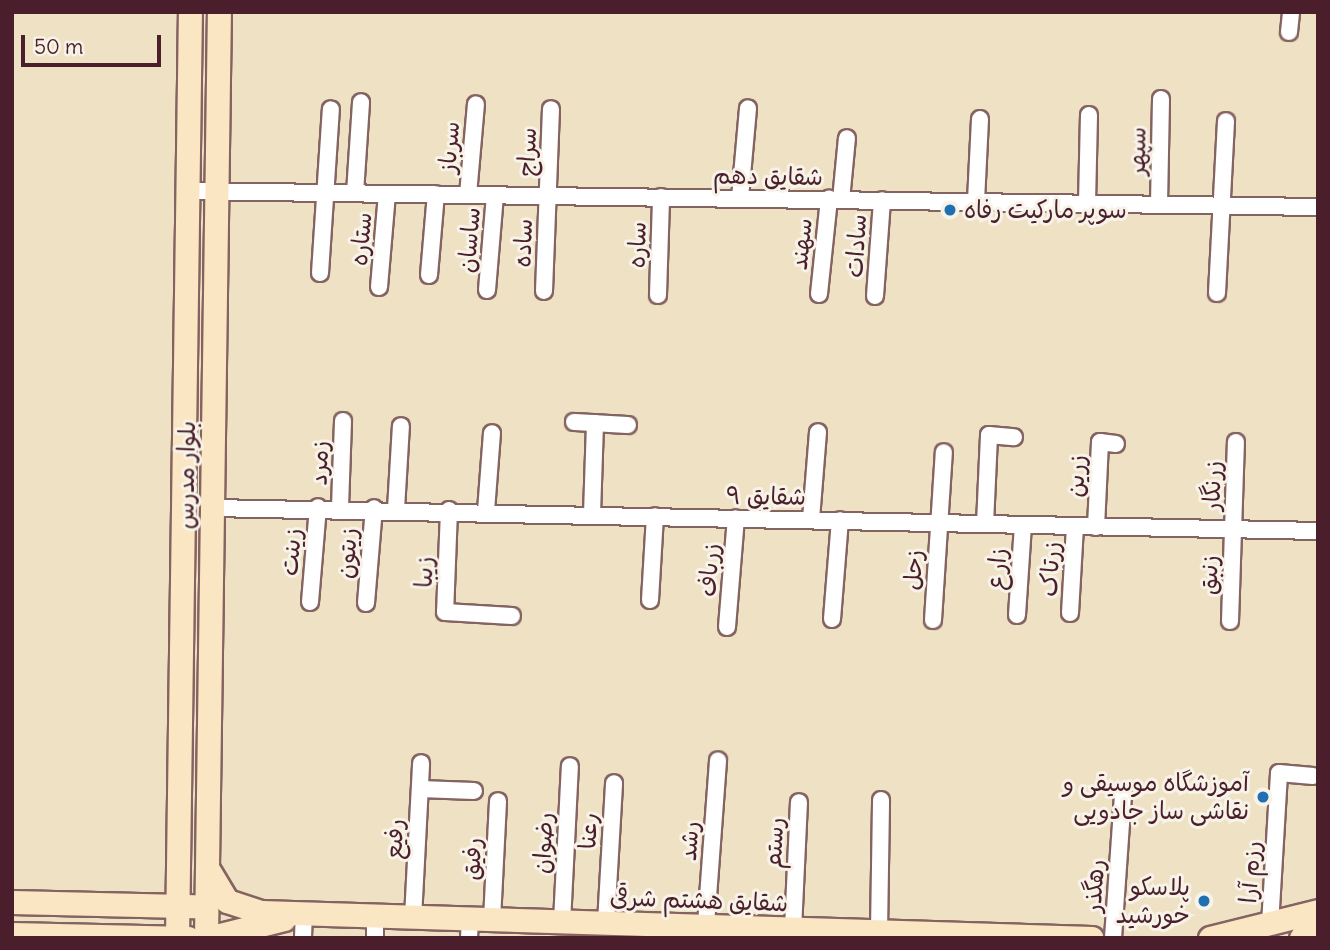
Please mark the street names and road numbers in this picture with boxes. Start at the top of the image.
street label: سرباز [432,120,466,174]
street label: سراج [512,127,542,177]
street label: سپهر [1122,127,1152,175]
street label: شقایق دهم [713,161,823,191]
street label: ساسان [452,206,486,274]
street label: ستاره [344,211,378,267]
street label: سادات [839,213,873,279]
street label: سهند [784,217,818,271]
street label: ساده [508,218,538,268]
street label: ساره [622,221,652,269]
street label: بلوار مدرس [171,420,201,530]
street label: زمرد [304,440,334,486]
street label: زرین [1061,454,1091,498]
street label: زرنگار [1197,460,1227,512]
street label: شقایق ۹ [726,481,806,511]
street label: زیتون [330,526,364,580]
street label: زینت [275,527,307,577]
street label: زرتاک [1034,541,1066,597]
street label: زرباف [693,542,725,598]
street label: زارع [981,547,1013,591]
street label: زحل [898,549,928,591]
street label: زنبق [1194,555,1224,595]
street label: زیبا [409,556,439,588]
street label: رضوان [527,811,559,875]
street label: رعنا [573,812,603,850]
street label: رستم [758,816,790,870]
street label: رفیع [379,818,409,860]
street label: رشد [673,820,705,862]
street label: رفیق [456,837,488,881]
street label: رزم آرا [1233,840,1267,904]
street label: رهگذر [1078,858,1110,914]
street label: شقایق هشتم شرقی [609,882,789,918]

